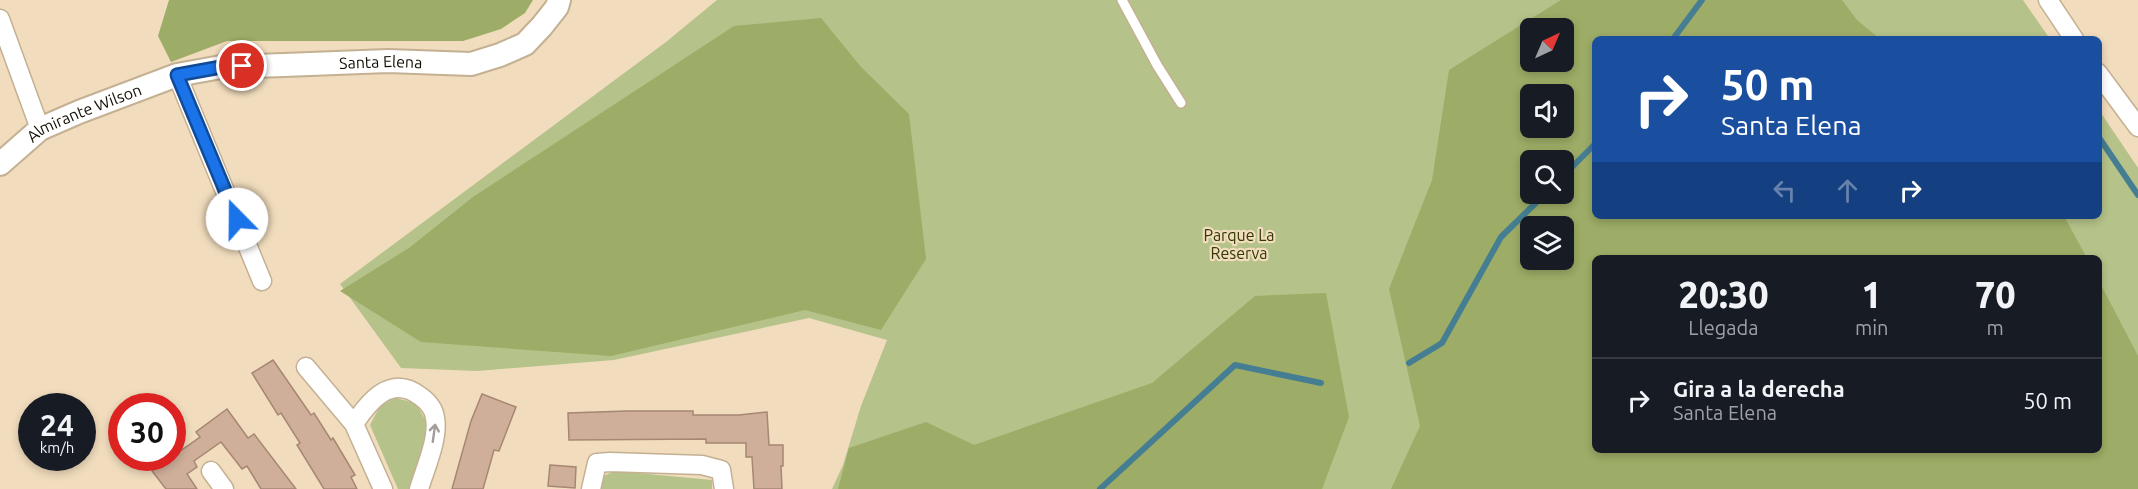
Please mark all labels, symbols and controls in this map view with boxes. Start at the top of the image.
north arrow [1520,18,1574,72]
map controls [1520,18,1574,270]
pin [216,40,267,91]
icon: arrive [225,49,258,82]
street label: Santa Elena [339,52,423,72]
icon: right [1622,60,1700,138]
text: 50 m [1721,61,1815,108]
street label: Almirante Wilson [23,80,144,145]
button: sound [1520,84,1574,138]
text: Santa Elena [1721,110,1862,140]
button: search [1520,150,1574,204]
icon: left [1768,174,1801,207]
icon: ahead [1831,174,1864,207]
icon: right [1894,174,1927,207]
position arrow [205,187,269,251]
button: layers [1520,216,1574,270]
park label: Parque La Reserva [1203,226,1275,262]
text: 20:30 [1678,274,1769,315]
text: 1 [1862,274,1882,315]
text: 70 [1975,274,2016,315]
text: Llegada [1688,316,1759,339]
text: min [1855,316,1889,339]
text: m [1987,316,2004,339]
text: Gira a la derecha [1673,376,1845,401]
icon: right [1622,384,1655,417]
text: 50 m [2023,388,2072,413]
speed limit sign: 30 [108,393,186,471]
text: Santa Elena [1673,401,1777,424]
text: 24 [40,408,74,442]
one-way arrow [429,424,440,443]
text: km/h [40,439,74,456]

